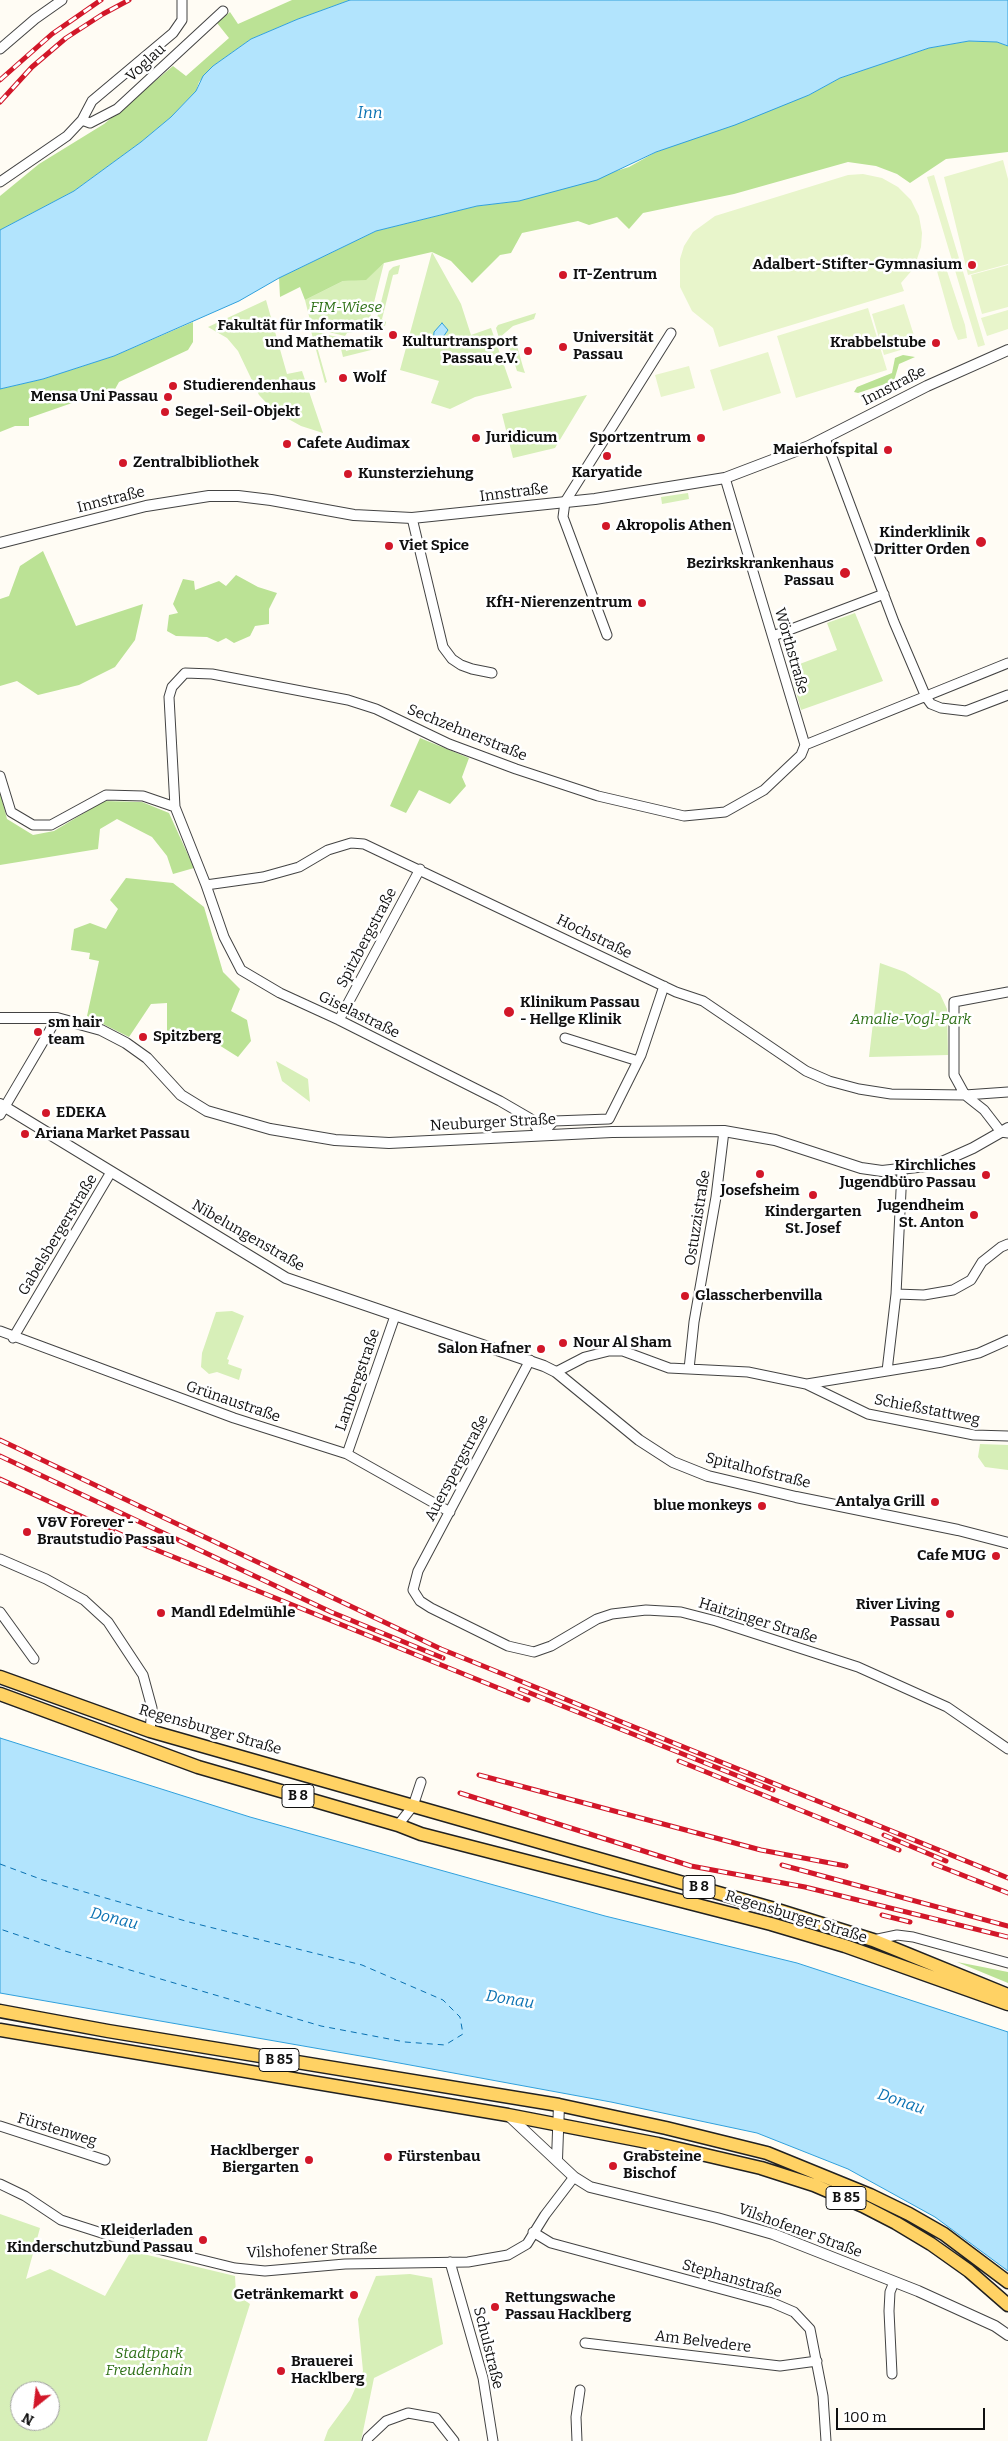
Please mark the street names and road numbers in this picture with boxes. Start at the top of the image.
street label: Voglau [122,40,170,86]
street label: Innstraße [859,362,929,410]
street label: Innstraße [479,480,549,506]
street label: Innstraße [75,483,147,517]
street label: Wörthstraße [770,606,812,696]
street label: Sechzehnerstraße [405,701,529,765]
street label: Spitzbergstraße [333,885,401,991]
street label: Hochstraße [553,911,635,963]
street label: Giselastraße [315,988,403,1042]
street label: Neuburger Straße [430,1111,556,1135]
street label: Ostuzzistraße [682,1169,714,1267]
street label: Gabelsbergerstraße [15,1171,101,1299]
street label: Nibelungenstraße [188,1196,308,1276]
street label: Lambergstraße [332,1327,384,1433]
street label: Grünaustraße [183,1377,283,1427]
street label: Schießstattweg [873,1391,981,1429]
street label: Auerspergstraße [421,1412,493,1524]
street label: Spitalhofstraße [704,1449,812,1493]
street label: Haitzinger Straße [696,1594,820,1648]
street label: Regensburger Straße [137,1701,283,1759]
road number: B 8 [282,1784,314,1808]
road number: B 8 [683,1875,715,1898]
street label: Regensburger Straße [723,1887,869,1947]
road number: B 85 [259,2048,299,2072]
street label: Fürstenweg [15,2109,99,2151]
road number: B 85 [826,2186,866,2210]
street label: Vilshofener Straße [736,2200,864,2262]
street label: Vilshofener Straße [246,2240,378,2262]
street label: Stephanstraße [680,2256,784,2302]
street label: Schulstraße [469,2305,507,2391]
street label: Am Belvedere [654,2327,752,2357]

